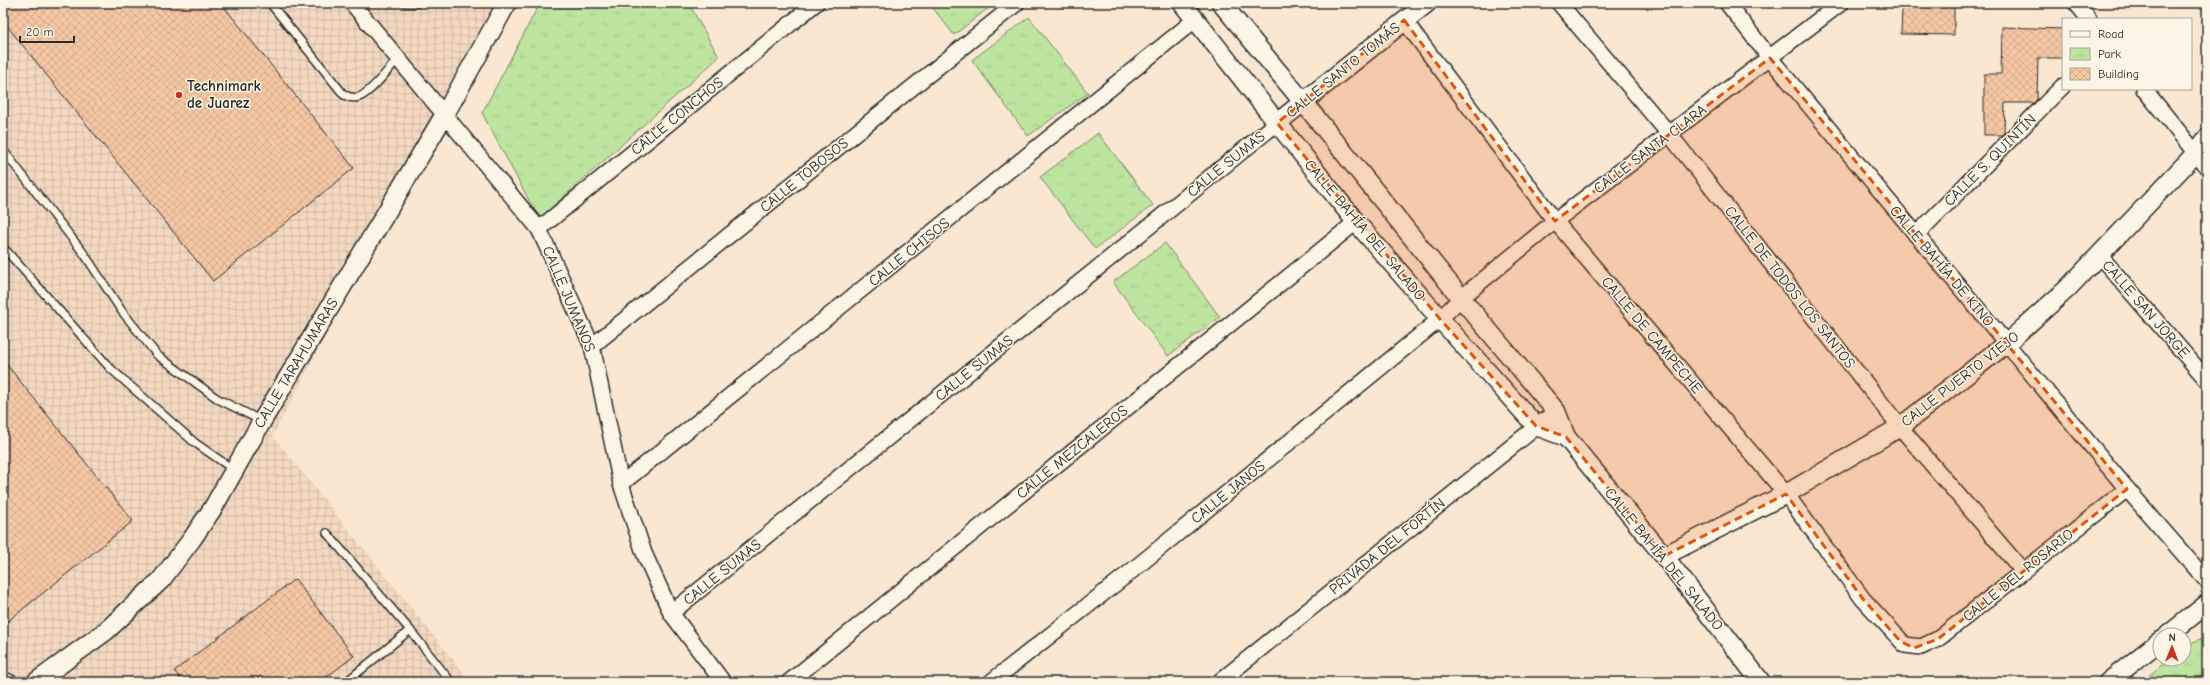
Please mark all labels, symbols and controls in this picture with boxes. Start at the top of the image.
scale bar [20,18,74,44]
street label: CALLE SANTO TOMÁS [1282,18,1404,122]
legend [2062,18,2192,90]
text: 20 m [26,25,54,39]
text: Road [2098,27,2124,41]
text: Park [2098,47,2121,61]
text: Building [2098,67,2139,81]
street label: CALLE CONCHOS [627,73,727,159]
place label: Technimark de Juarez [187,77,261,112]
marker: Technimark de Juarez [174,90,184,100]
street label: CALLE SANTA CLARA [1590,100,1710,197]
street label: CALLE S. QUINTÍN [1939,109,2040,210]
street label: CALLE SUMAS [1183,127,1269,201]
street label: CALLE TOBOSOS [756,134,852,216]
street label: CALLE BAHÍA DEL SALADO [1301,155,1430,304]
street label: CALLE BAHÍA DE KINO [1886,201,1999,330]
street label: CALLE DE TODOS LOS SANTOS [1721,202,1859,372]
street label: CALLE CHISOS [865,214,953,290]
street label: CALLE JUMANOS [539,243,599,355]
street label: CALLE SAN JORGE [2099,256,2193,362]
street label: CALLE DE CAMPECHE [1598,273,1706,397]
street label: CALLE TARAHUMARAS [250,295,342,431]
street label: CALLE PUERTO VIEJO [1897,327,2023,431]
street label: CALLE SUMAS [931,331,1017,405]
street label: CALLE MEZCALEROS [1013,402,1131,502]
street label: CALLE JANOS [1187,457,1269,527]
street label: CALLE BAHÍA DEL SALADO [1601,483,1728,634]
street label: PRIVADA DEL FORTÍN [1325,493,1448,598]
street label: CALLE DEL ROSARIO [1959,525,2077,625]
street label: CALLE SUMAS [679,535,765,609]
north arrow [2152,627,2192,667]
text: N [2168,631,2176,644]

